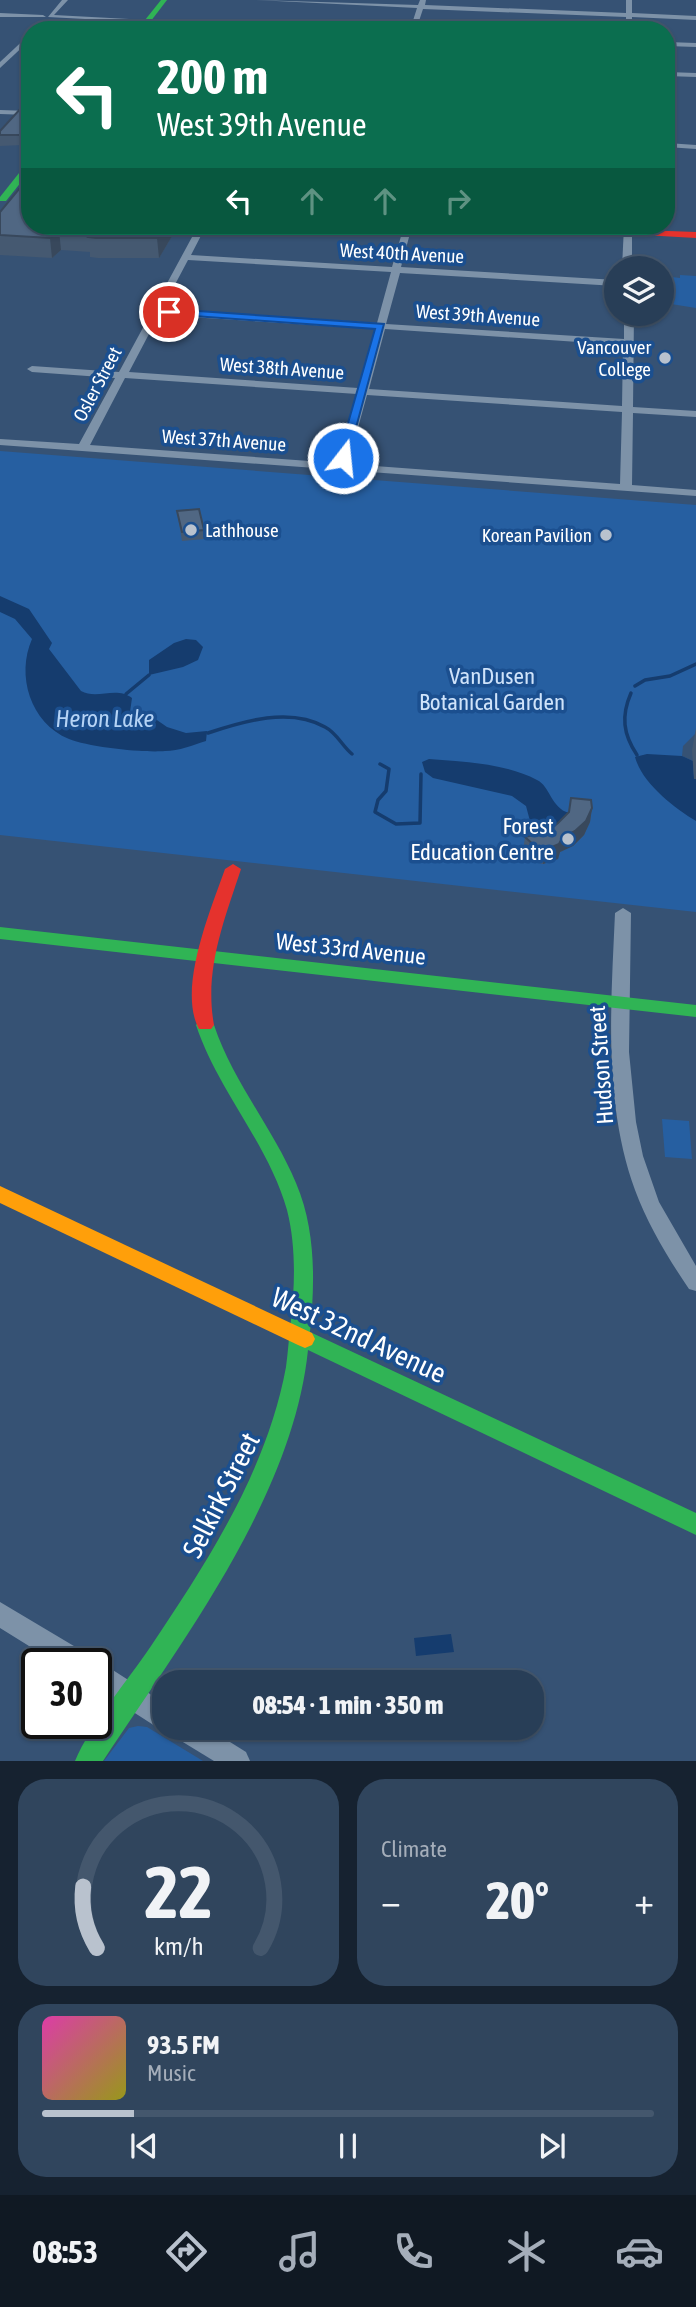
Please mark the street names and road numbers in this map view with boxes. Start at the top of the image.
street label: West 40th Avenue [339,239,465,267]
street label: West 39th Avenue [415,300,541,330]
street label: Osler Street [68,343,126,425]
street label: West 38th Avenue [219,353,345,383]
street label: West 37th Avenue [161,425,287,455]
street label: West 33rd Avenue [275,928,427,970]
street label: Hudson Street [584,1005,618,1125]
street label: West 32nd Avenue [267,1281,451,1389]
street label: Selkirk Street [176,1427,266,1563]

